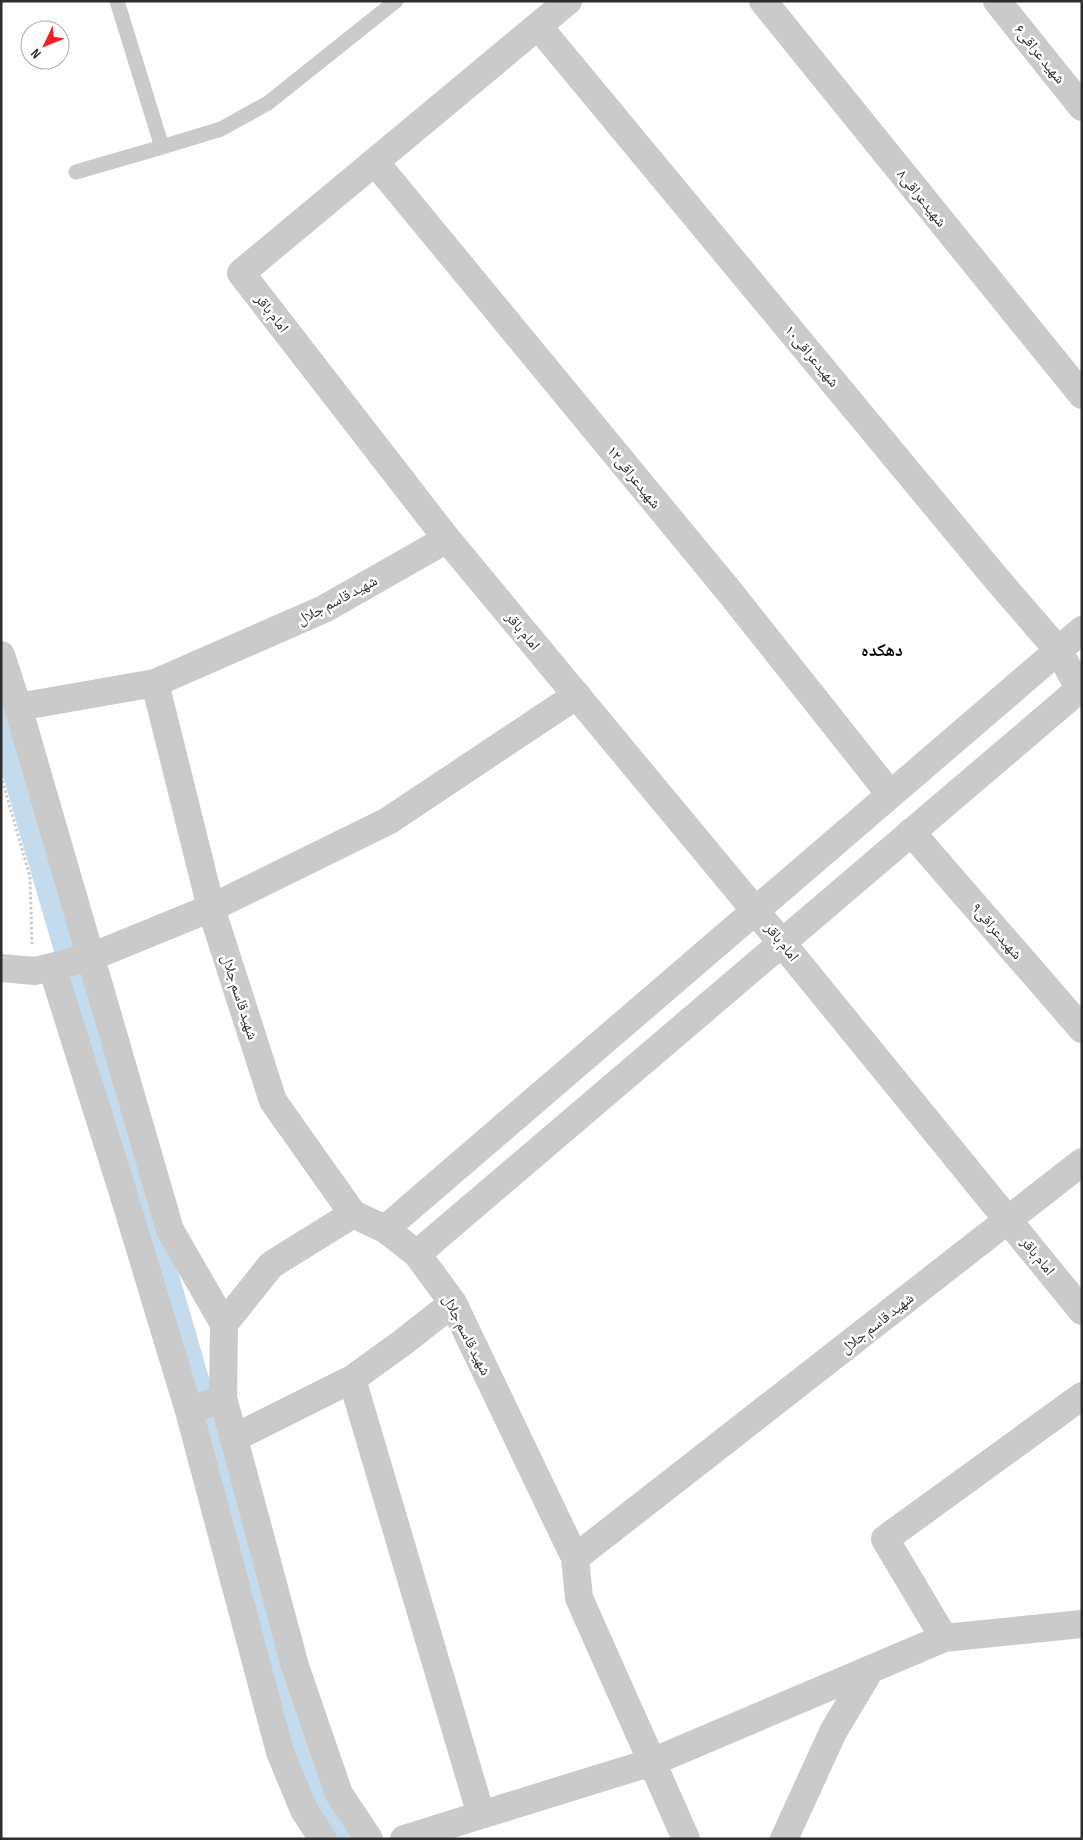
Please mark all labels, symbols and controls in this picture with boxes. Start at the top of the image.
north arrow [20,20,70,70]
street label: شهید عراقی۶ [1010,21,1069,88]
text: N [27,45,45,62]
street label: شهیدعراقی۸ [893,166,951,231]
street label: امام باقر [250,289,293,337]
street label: شهیدعراقی۱۰ [780,321,843,391]
street label: شهیدعراقی۱۲ [603,442,665,513]
street label: شهید قاسم جلال [294,571,381,630]
street label: امام باقر [500,608,544,654]
district label: دهکده [861,640,903,661]
street label: شهیدعراقی۹ [967,899,1026,964]
street label: امام باقر [760,918,803,965]
street label: شهید قاسم جلال [217,952,262,1042]
street label: امام باقر [1016,1232,1059,1279]
street label: شهید قاسم جلال [837,1289,918,1358]
street label: شهید قاسم جلال [438,1292,495,1379]

